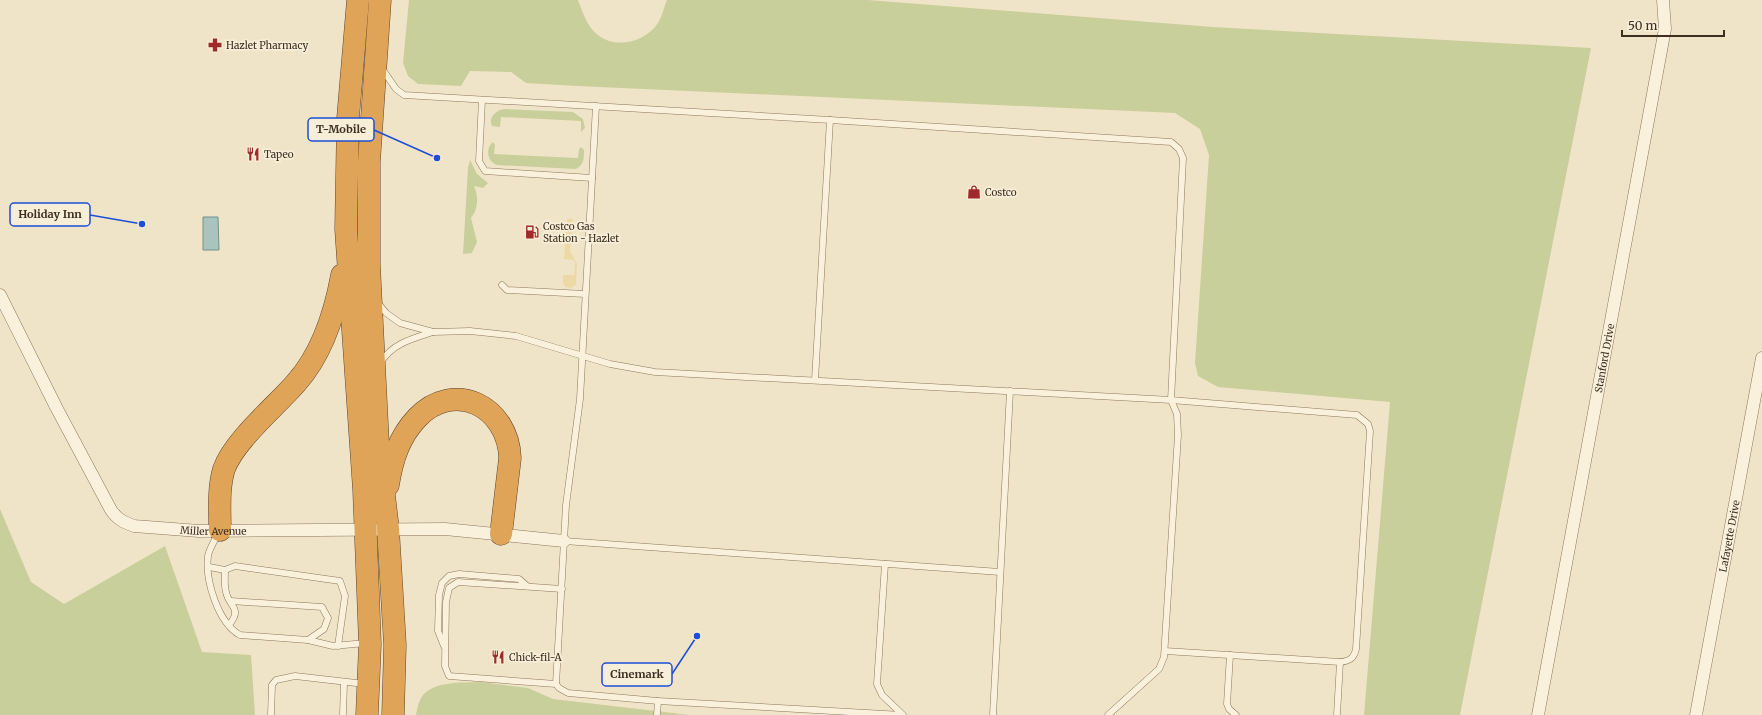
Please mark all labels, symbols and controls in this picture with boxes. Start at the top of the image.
scale bar [1622,12,1724,38]
text: 50 m [1628,18,1657,33]
pharmacy icon: Hazlet Pharmacy [207,37,223,53]
place label: Hazlet Pharmacy [226,39,308,52]
callout: T-Mobile [308,118,374,141]
text: T-Mobile [316,122,366,136]
restaurant icon: Tapeo [245,146,261,162]
place label: Tapeo [264,148,294,161]
shop icon: Costco [966,184,982,200]
place label: Costco [985,186,1017,199]
callout: Holiday Inn [10,203,90,226]
text: Holiday Inn [18,207,82,221]
place label: Costco Gas Station - Hazlet [543,220,619,245]
fuel station icon: Costco Gas Station - Hazlet [524,224,540,240]
street label: Stanford Drive [1591,323,1617,394]
street label: Lafayette Drive [1716,499,1742,573]
street label: Miller Avenue [179,523,247,538]
restaurant icon: Chick-fil-A [490,649,506,665]
place label: Chick-fil-A [509,651,563,664]
callout: Cinemark [602,663,672,686]
text: Cinemark [610,667,665,681]

